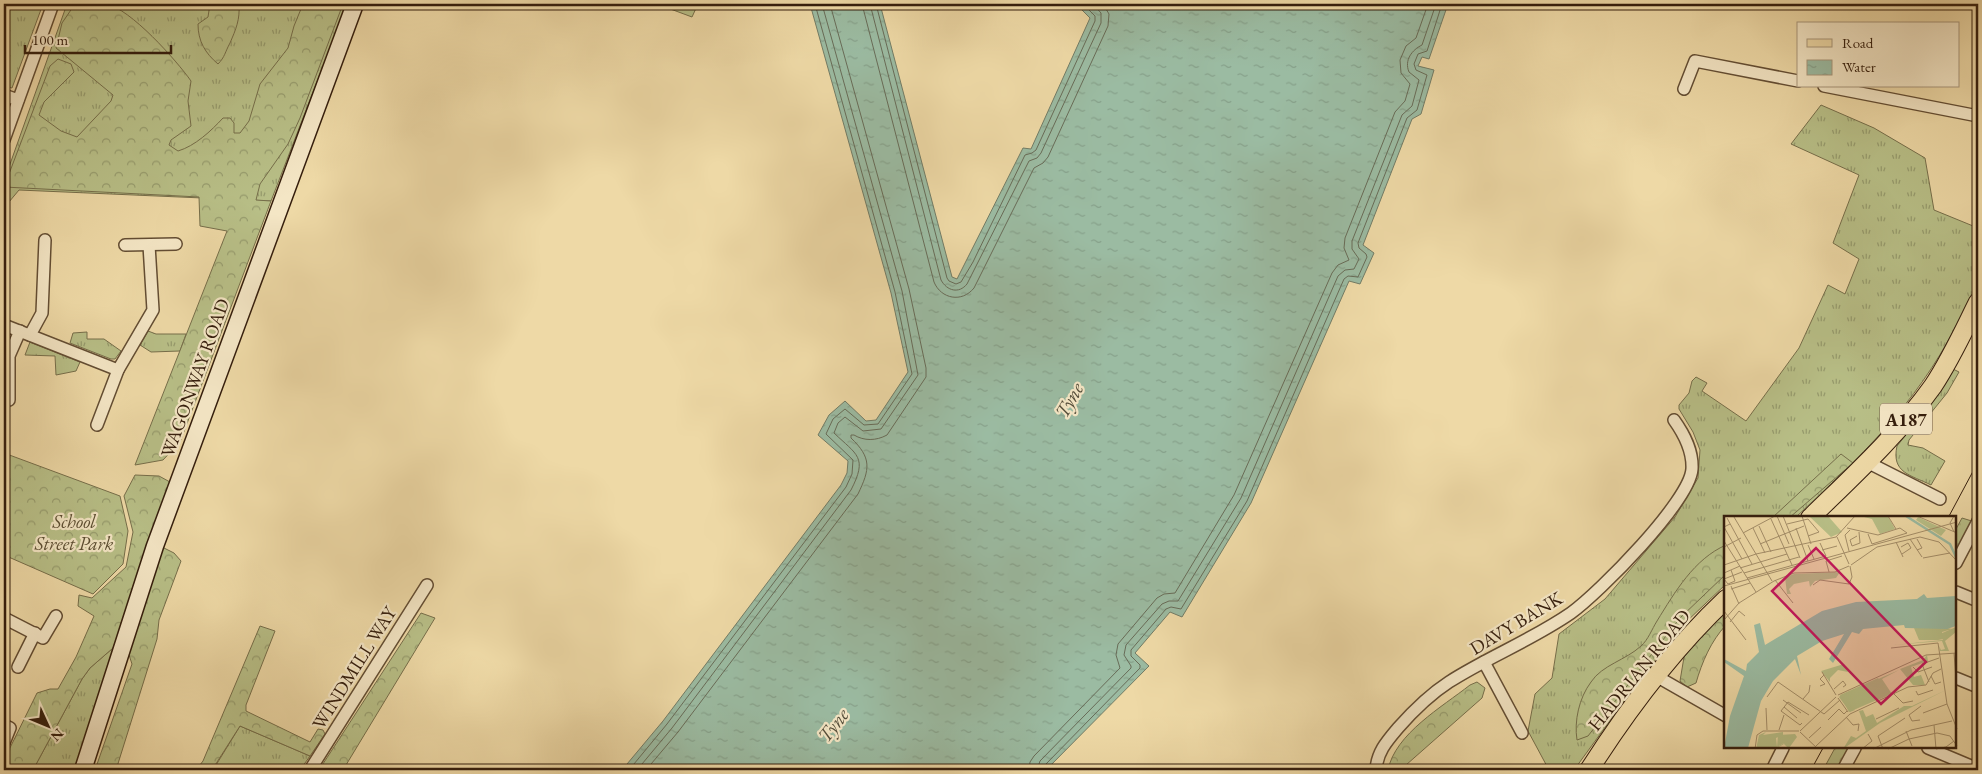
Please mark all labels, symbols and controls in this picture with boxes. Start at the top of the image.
scale bar [25,22,171,54]
legend [1797,22,1960,88]
text: 100 m [32,30,69,49]
text: Road [1842,33,1874,52]
text: Water [1842,57,1876,76]
street label: WAGONWAY ROAD [155,295,235,461]
water label: Tyne [1049,377,1090,422]
road number: A187 [1880,404,1932,434]
park label: School Street Park [34,509,114,556]
inset map [1724,516,1957,749]
street label: DAVY BANK [1465,585,1568,661]
street label: WINDMILL WAY [306,601,402,734]
street label: HADRIAN ROAD [1582,604,1696,736]
north arrow [22,702,72,752]
water label: Tyne [811,702,855,747]
text: N [46,725,68,746]

